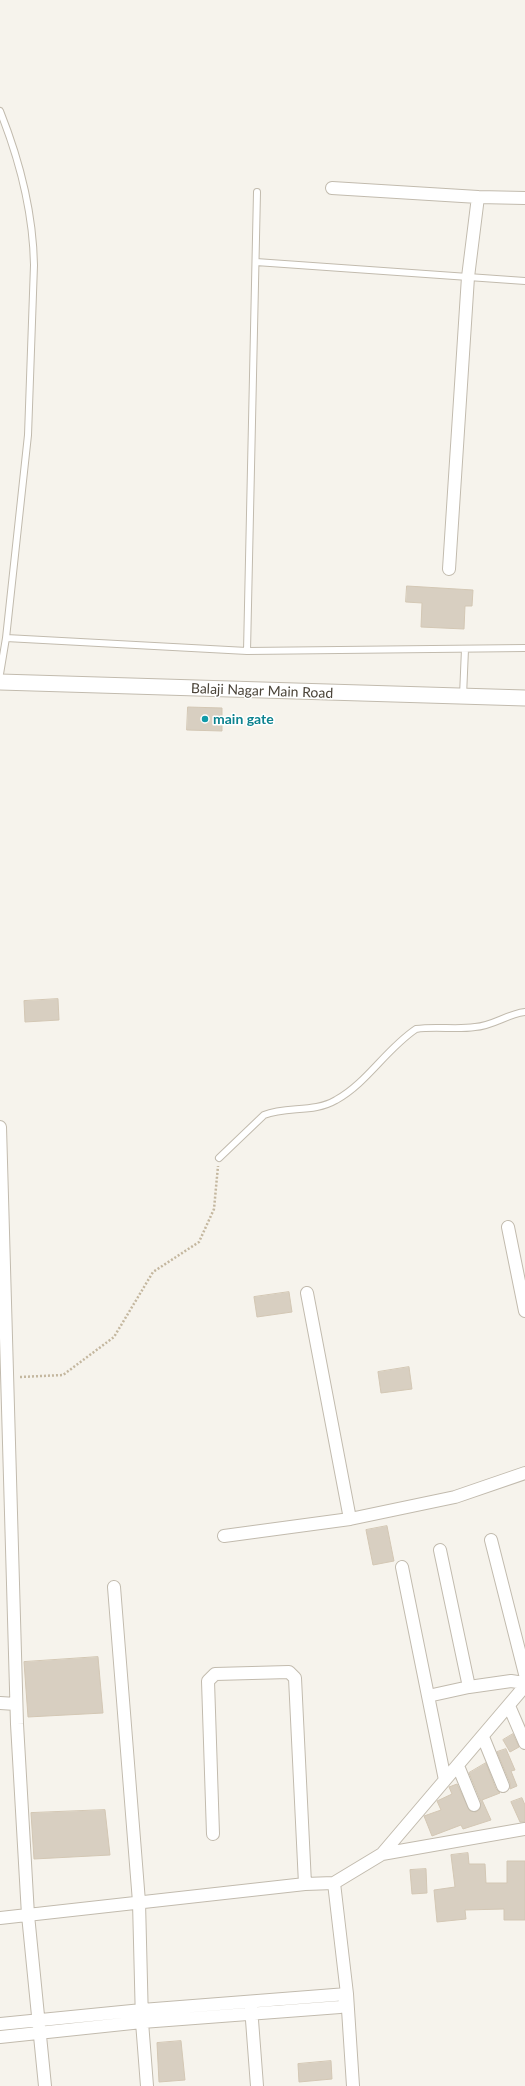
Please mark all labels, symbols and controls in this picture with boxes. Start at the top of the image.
street label: Balaji Nagar Main Road [191,680,333,702]
place label: main gate [213,711,274,727]
marker: main gate [200,714,210,724]

